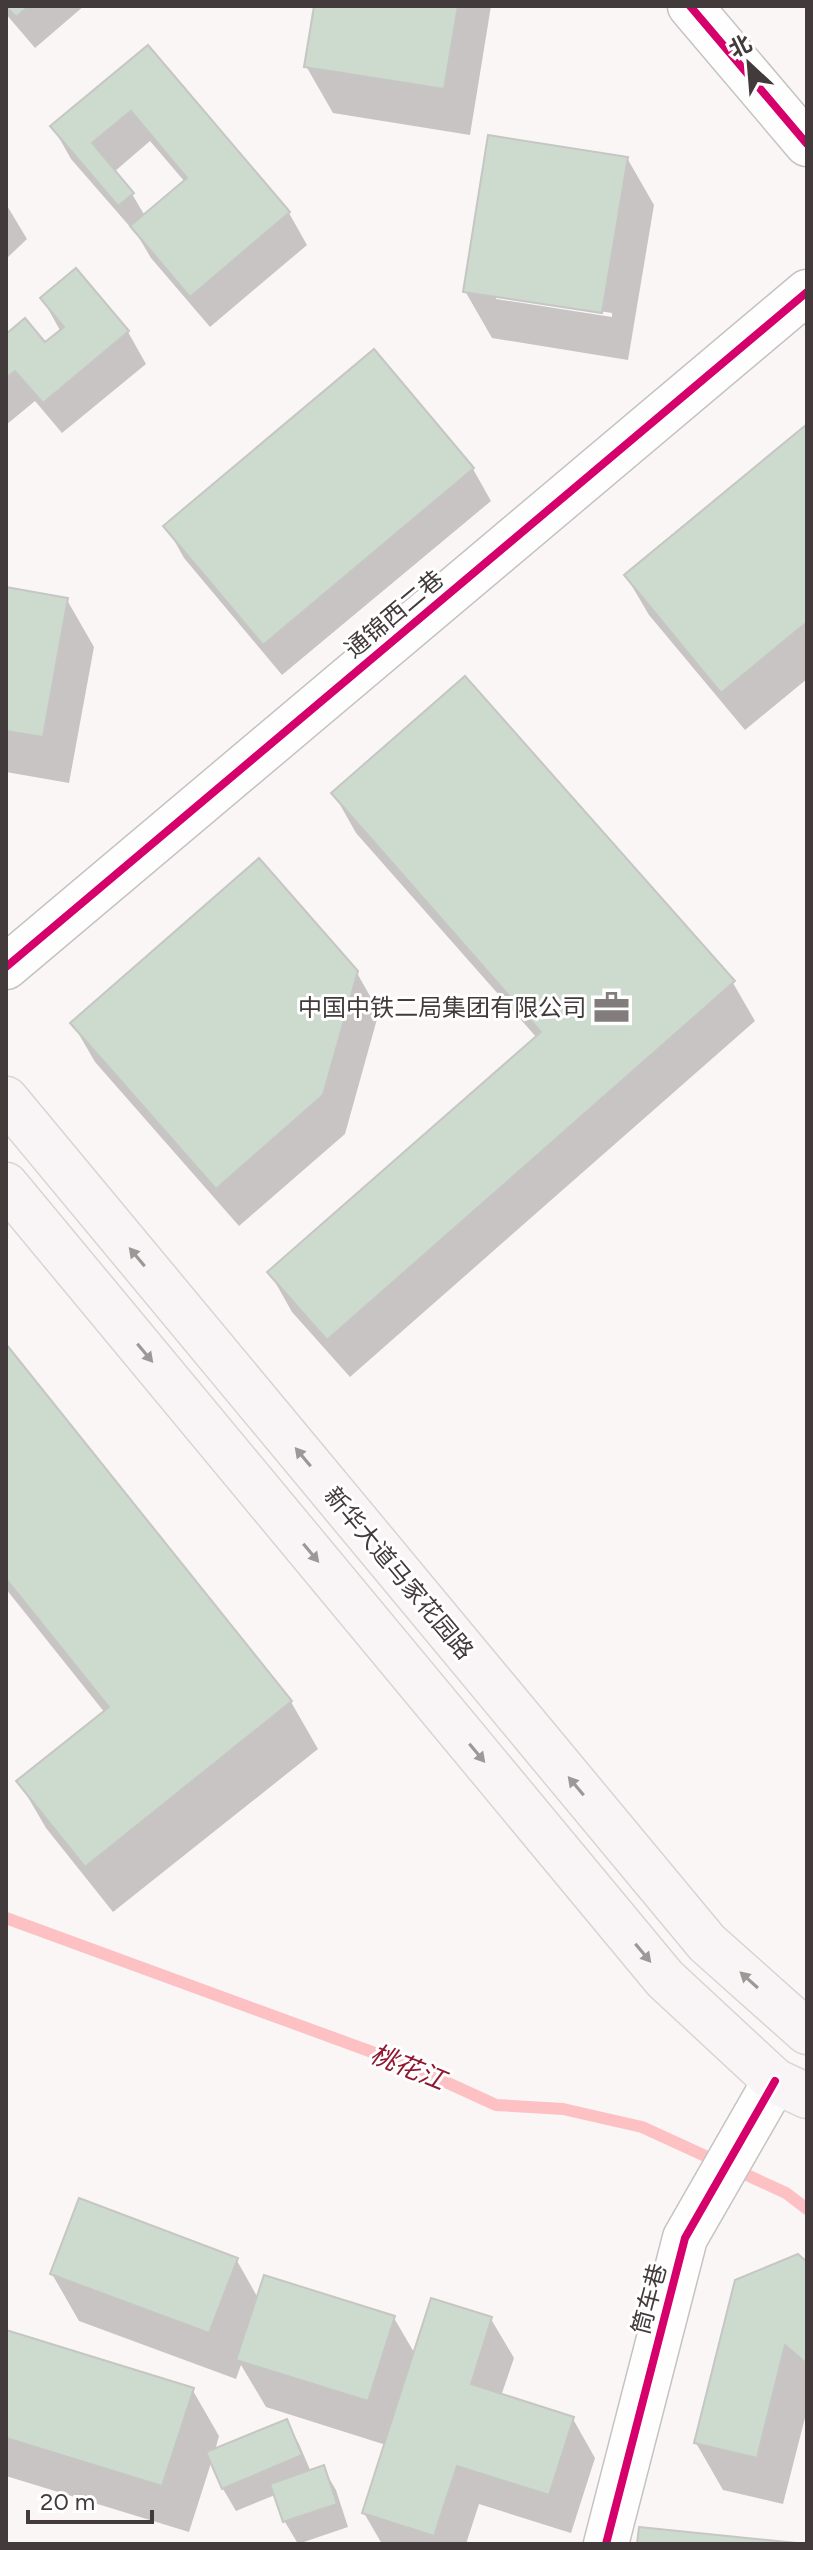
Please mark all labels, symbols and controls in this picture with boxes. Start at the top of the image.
north arrow [709,24,789,104]
text: 北 [725,30,756,63]
street label: 通锦西二巷 [339,564,449,664]
office icon: 中国中铁二局集团有限公司 [593,988,631,1026]
place label: 中国中铁二局集团有限公司 [298,993,586,1022]
one-way arrow [129,1247,146,1267]
one-way arrow [136,1343,153,1363]
one-way arrow [295,1447,312,1467]
street label: 新华大道马家花园路 [318,1481,480,1665]
one-way arrow [302,1543,319,1563]
one-way arrow [468,1743,485,1763]
one-way arrow [568,1776,585,1796]
one-way arrow [634,1943,651,1963]
one-way arrow [739,1972,759,1989]
water label: 桃花江 [366,2038,453,2098]
street label: 筒车巷 [626,2260,672,2338]
scale bar [28,2474,152,2524]
text: 20 m [40,2487,95,2516]

